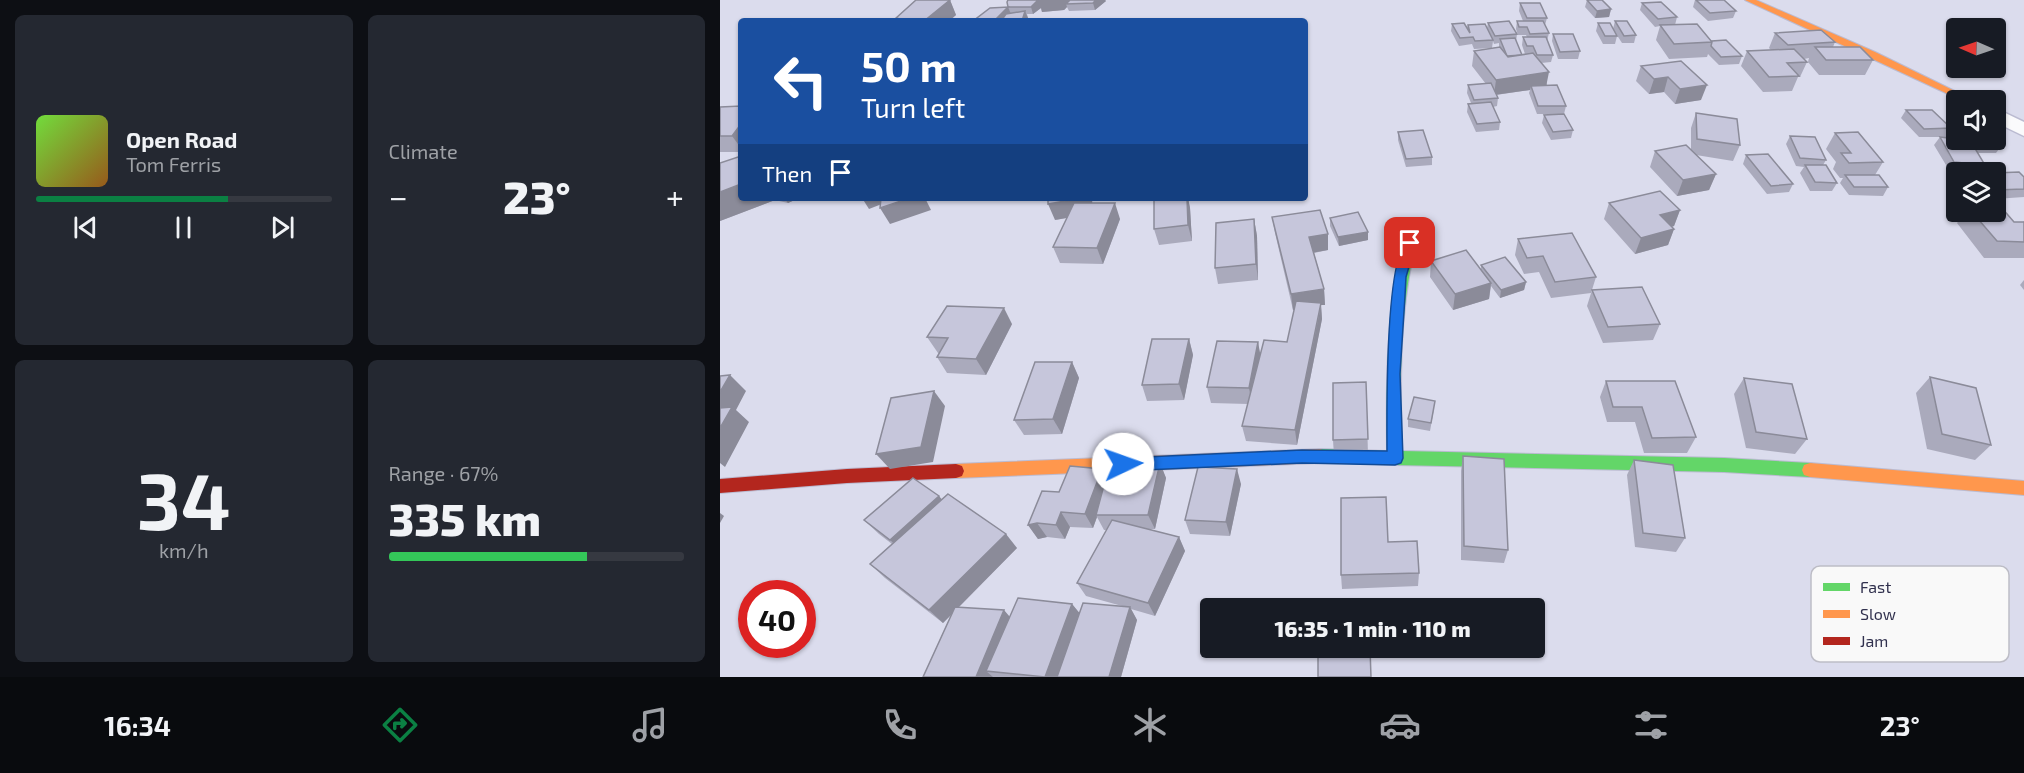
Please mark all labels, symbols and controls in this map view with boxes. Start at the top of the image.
north arrow [1946,18,2006,78]
map controls [1946,18,2006,222]
text: 50 m [861,40,957,90]
icon: left [762,42,840,120]
button: sound [1946,90,2006,150]
text: Turn left [861,91,965,123]
text: Open Road [126,126,238,152]
text: Climate [389,139,458,163]
text: Tom Ferris [126,152,221,176]
icon: arrive [824,156,857,189]
text: Then [762,160,812,186]
button: layers [1946,162,2006,222]
text: 23° [503,169,571,223]
text: − [389,176,408,216]
text: + [666,176,684,216]
icon: previous [69,211,102,244]
icon: pause [167,211,200,244]
icon: next [266,211,299,244]
pin [1384,217,1435,268]
icon: arrive [1393,226,1426,259]
position arrow [1091,432,1155,496]
text: 34 [137,452,231,546]
text: Range · 67% [389,461,498,485]
text: 335 km [389,491,541,545]
text: km/h [159,538,209,562]
legend [1811,566,2009,662]
text: Fast [1860,577,1891,596]
speed limit sign: 40 [738,580,816,658]
text: Slow [1860,604,1896,623]
text: 16:35 · 1 min · 110 m [1274,615,1471,641]
text: Jam [1860,631,1888,650]
icon: directions [379,704,421,746]
icon: music [629,704,671,746]
icon: phone [879,704,921,746]
icon: climate [1129,704,1171,746]
icon: car [1379,704,1421,746]
icon: filters [1630,704,1672,746]
text: 16:34 [104,709,171,741]
text: 23° [1880,709,1920,741]

